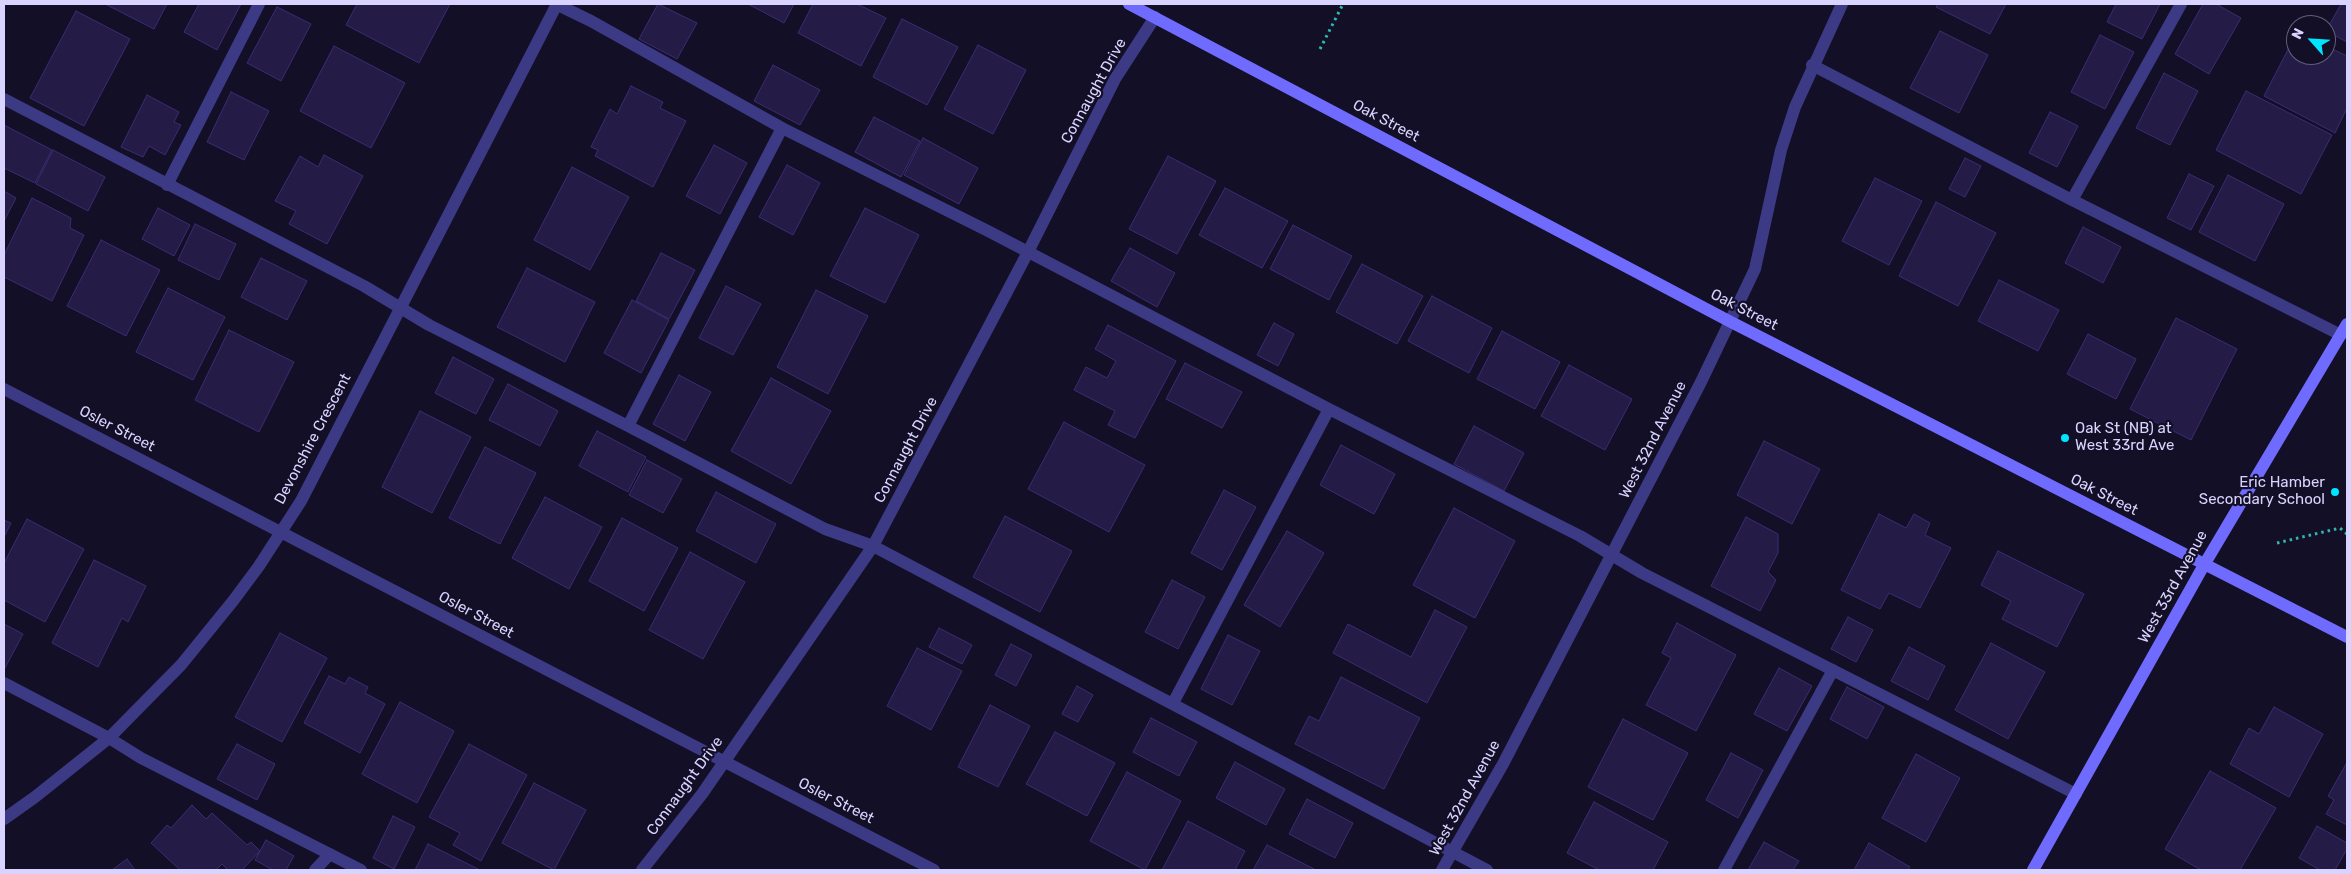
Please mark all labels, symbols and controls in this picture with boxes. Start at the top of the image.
north arrow [2286,15,2336,65]
text: N [2288,25,2308,42]
street label: Connaught Drive [1058,35,1130,147]
street label: Oak Street [1349,96,1423,146]
street label: Oak Street [1707,285,1781,335]
street label: Devonshire Crescent [271,371,355,507]
street label: West 32nd Avenue [1616,378,1690,502]
street label: Connaught Drive [870,394,942,506]
street label: Osler Street [76,402,158,456]
place label: Oak St (NB) at West 33rd Ave [2075,420,2174,455]
marker: Oak St (NB) at West 33rd Ave [2059,432,2071,444]
street label: Oak Street [2067,470,2141,520]
place label: Eric Hamber Secondary School [2199,474,2325,509]
marker: Eric Hamber Secondary School [2329,486,2341,498]
street label: West 33rd Avenue [2135,528,2211,646]
street label: Osler Street [435,588,517,642]
street label: Connaught Drive [643,733,727,839]
street label: West 32nd Avenue [1426,737,1504,859]
street label: Osler Street [795,774,877,828]

